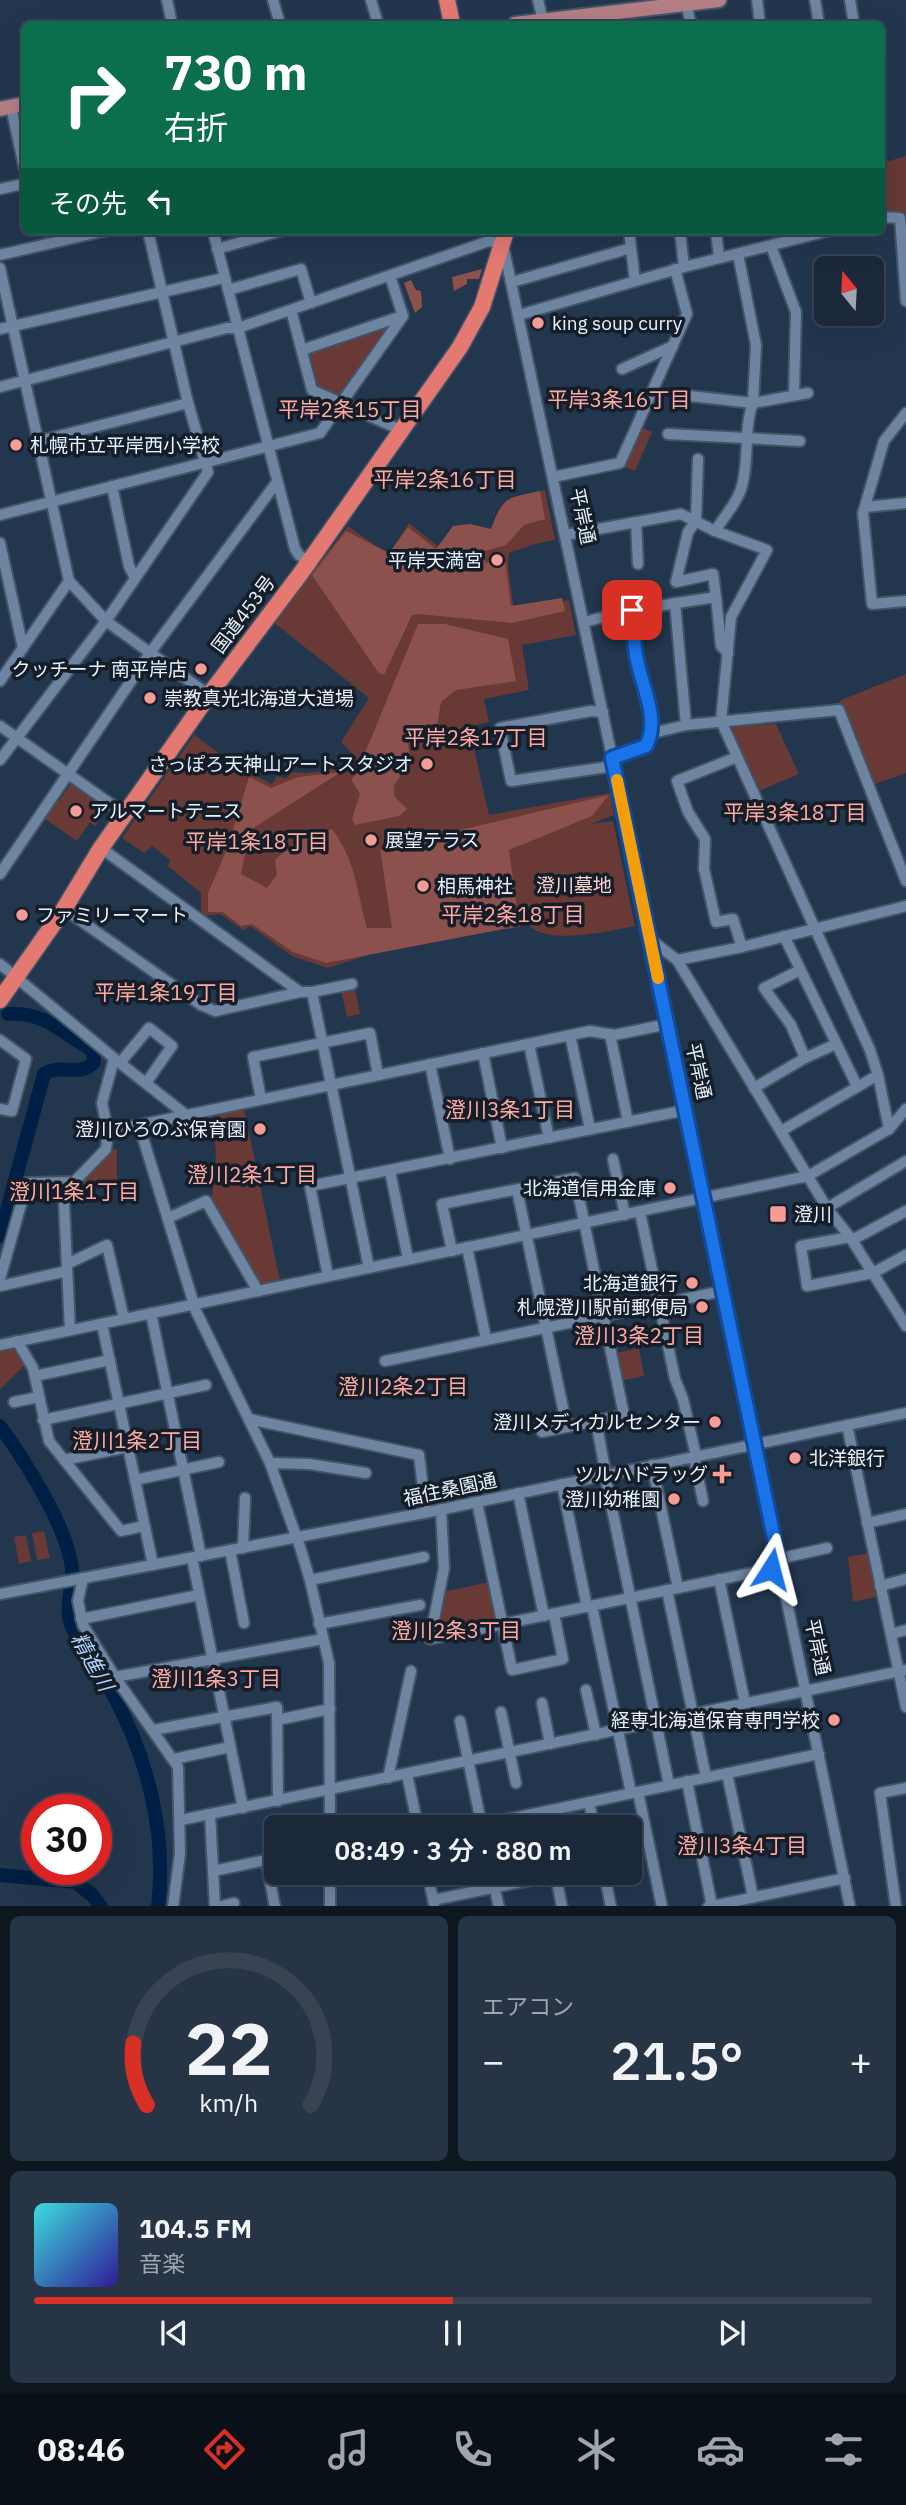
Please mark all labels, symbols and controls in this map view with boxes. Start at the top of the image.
text: 730 m [164,40,308,103]
icon: right [49,49,140,140]
text: 右折 [164,106,228,148]
icon: left [141,182,179,220]
text: その先 [49,186,127,220]
north arrow [814,256,884,326]
map controls [814,256,884,326]
place label: king soup curry [552,311,683,335]
marker: king soup curry [530,315,546,331]
district label: 平岸3条16丁目 [548,385,690,413]
district label: 平岸2条15丁目 [279,395,421,423]
place label: 札幌市立平岸西小学校 [30,433,220,457]
marker: 札幌市立平岸西小学校 [8,437,24,453]
district label: 平岸2条16丁目 [374,465,516,493]
street label: 平岸通 [565,486,601,546]
place label: 平岸天満宮 [388,548,483,572]
marker: 平岸天満宮 [489,552,505,568]
street label: 国道453号 [206,570,280,658]
pin [602,580,662,640]
icon: arrive [613,591,651,629]
place label: クッチーナ 南平岸店 [12,657,187,681]
marker: クッチーナ 南平岸店 [193,661,209,677]
place label: 崇教真光北海道大道場 [164,686,354,710]
marker: 崇教真光北海道大道場 [142,690,158,706]
district label: 平岸2条17丁目 [405,723,547,751]
place label: さっぽろ天神山アートスタジオ [148,752,413,776]
marker: さっぽろ天神山アートスタジオ [419,756,435,772]
district label: 平岸3条18丁目 [724,798,866,826]
place label: アルマートテニス [90,799,242,823]
marker: アルマートテニス [68,803,84,819]
district label: 平岸1条18丁目 [186,827,328,855]
place label: 展望テラス [385,828,480,852]
marker: 展望テラス [363,832,379,848]
park label: 澄川墓地 [536,873,612,897]
place label: 相馬神社 [437,874,513,898]
marker: 相馬神社 [415,878,431,894]
district label: 平岸2条18丁目 [442,900,584,928]
place label: ファミリーマート [36,903,188,927]
marker: ファミリーマート [14,907,30,923]
district label: 平岸1条19丁目 [95,978,237,1006]
street label: 平岸通 [681,1041,717,1101]
district label: 澄川3条1丁目 [445,1095,575,1123]
place label: 澄川ひろのぶ保育園 [75,1117,246,1141]
marker: 澄川ひろのぶ保育園 [252,1121,268,1137]
district label: 澄川2条1丁目 [187,1160,317,1188]
place label: 北海道信用金庫 [523,1176,656,1200]
district label: 澄川1条1丁目 [9,1177,139,1205]
marker: 北海道信用金庫 [662,1180,678,1196]
place label: 澄川 [794,1202,832,1226]
marker: 澄川 [768,1204,788,1224]
place label: 北海道銀行 [583,1271,678,1295]
marker: 北海道銀行 [684,1275,700,1291]
place label: 札幌澄川駅前郵便局 [517,1295,688,1319]
marker: 札幌澄川駅前郵便局 [694,1299,710,1315]
district label: 澄川3条2丁目 [574,1321,704,1349]
district label: 澄川2条2丁目 [338,1372,468,1400]
place label: 澄川メディカルセンター [493,1410,701,1434]
marker: 澄川メディカルセンター [707,1414,723,1430]
district label: 澄川1条2丁目 [72,1426,202,1454]
place label: 北洋銀行 [809,1446,885,1470]
marker: 北洋銀行 [787,1450,803,1466]
place label: ツルハドラッグ [575,1462,708,1486]
marker: ツルハドラッグ [714,1466,730,1482]
street label: 福住桑園通 [401,1467,499,1511]
place label: 澄川幼稚園 [565,1487,660,1511]
marker: 澄川幼稚園 [666,1491,682,1507]
position arrow [734,1532,808,1606]
district label: 澄川2条3丁目 [391,1616,521,1644]
street label: 平岸通 [800,1617,836,1677]
water label: 精進川 [65,1627,121,1698]
district label: 澄川1条3丁目 [151,1664,281,1692]
place label: 経専北海道保育専門学校 [611,1708,820,1732]
marker: 経専北海道保育専門学校 [826,1712,842,1728]
speed limit sign: 30 [21,1794,112,1885]
district label: 澄川3条4丁目 [677,1831,807,1859]
text: 08:49 · 3 分 · 880 m [334,1833,572,1867]
text: エアコン [482,1991,574,2021]
text: 22 [185,2000,273,2095]
text: 21.5° [610,2027,744,2094]
text: − [482,2036,505,2085]
text: + [849,2036,872,2085]
text: km/h [200,2085,258,2118]
text: 104.5 FM [139,2211,252,2245]
text: 音楽 [139,2248,185,2278]
icon: previous [155,2314,193,2352]
icon: pause [434,2314,472,2352]
icon: next [713,2314,751,2352]
icon: directions [200,2425,249,2474]
icon: music [324,2425,373,2474]
icon: phone [448,2425,497,2474]
icon: climate [572,2425,621,2474]
icon: car [696,2425,745,2474]
icon: filters [819,2425,868,2474]
text: 08:46 [37,2428,125,2470]

